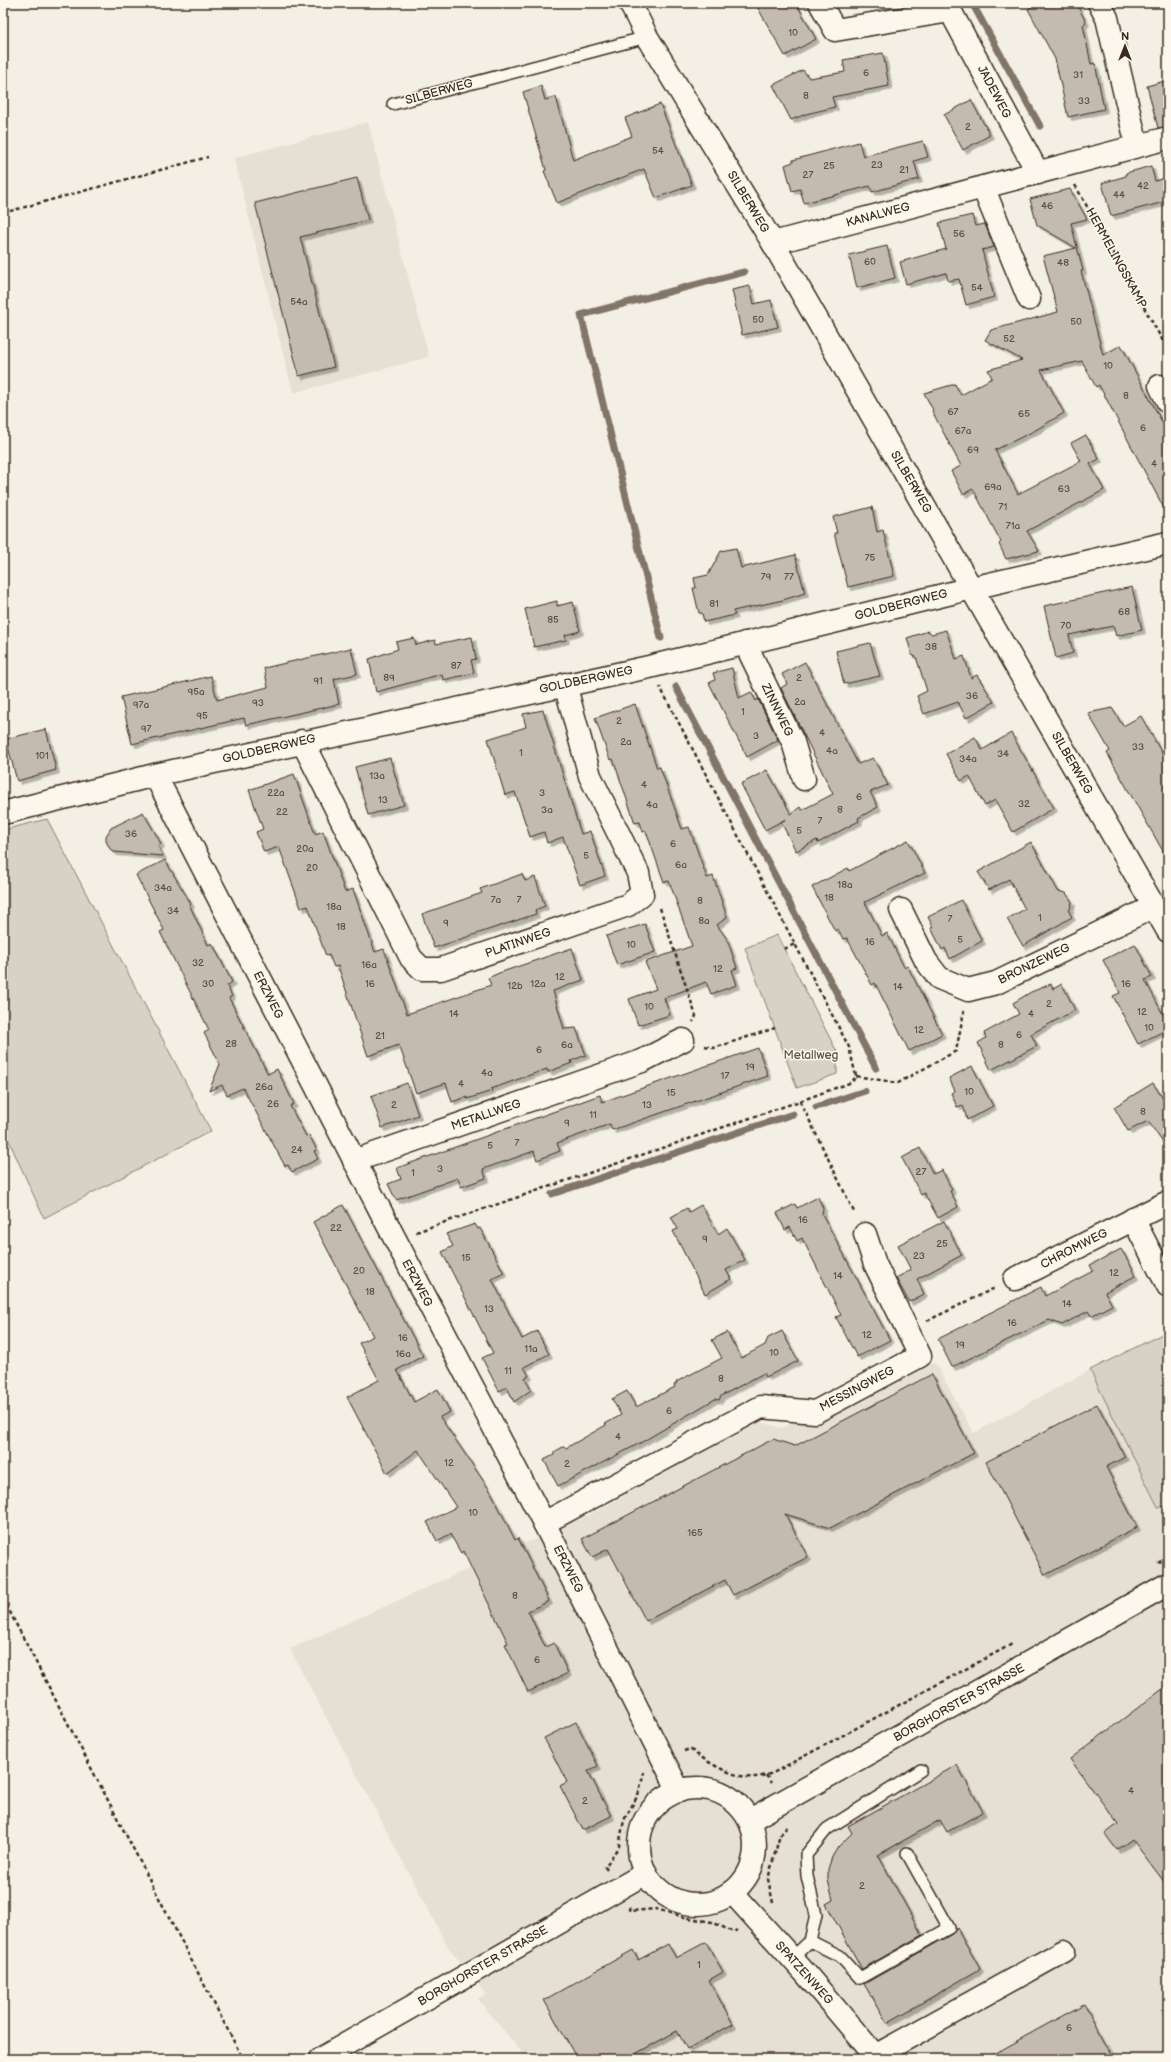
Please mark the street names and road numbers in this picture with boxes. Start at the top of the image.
street label: JADEWEG [974,63,1014,121]
street label: SILBERWEG [404,76,474,108]
street label: SILBERWEG [724,168,772,236]
street label: KANALWEG [844,199,912,231]
street label: HERMELINGSKAMP [1082,205,1150,311]
street label: SILBERWEG [887,448,935,516]
street label: GOLDBERGWEG [853,586,949,624]
street label: GOLDBERGWEG [538,663,634,697]
street label: ZINNWEG [757,680,796,739]
street label: SILBERWEG [1048,729,1096,797]
street label: GOLDBERGWEG [221,731,317,767]
street label: PLATINWEG [483,925,553,961]
street label: BRONZEWEG [996,940,1072,988]
street label: ERZWEG [250,969,286,1021]
street label: METALLWEG [449,1096,523,1134]
street label: CHROMWEG [1038,1226,1110,1272]
street label: ERZWEG [398,1257,436,1309]
street label: MESSINGWEG [817,1363,897,1415]
street label: ERZWEG [550,1543,586,1595]
street label: BORGHORSTER STRASSE [891,1661,1027,1745]
street label: BORGHORSTER STRASSE [415,1923,551,2009]
street label: SPATZENWEG [772,1938,836,2008]

